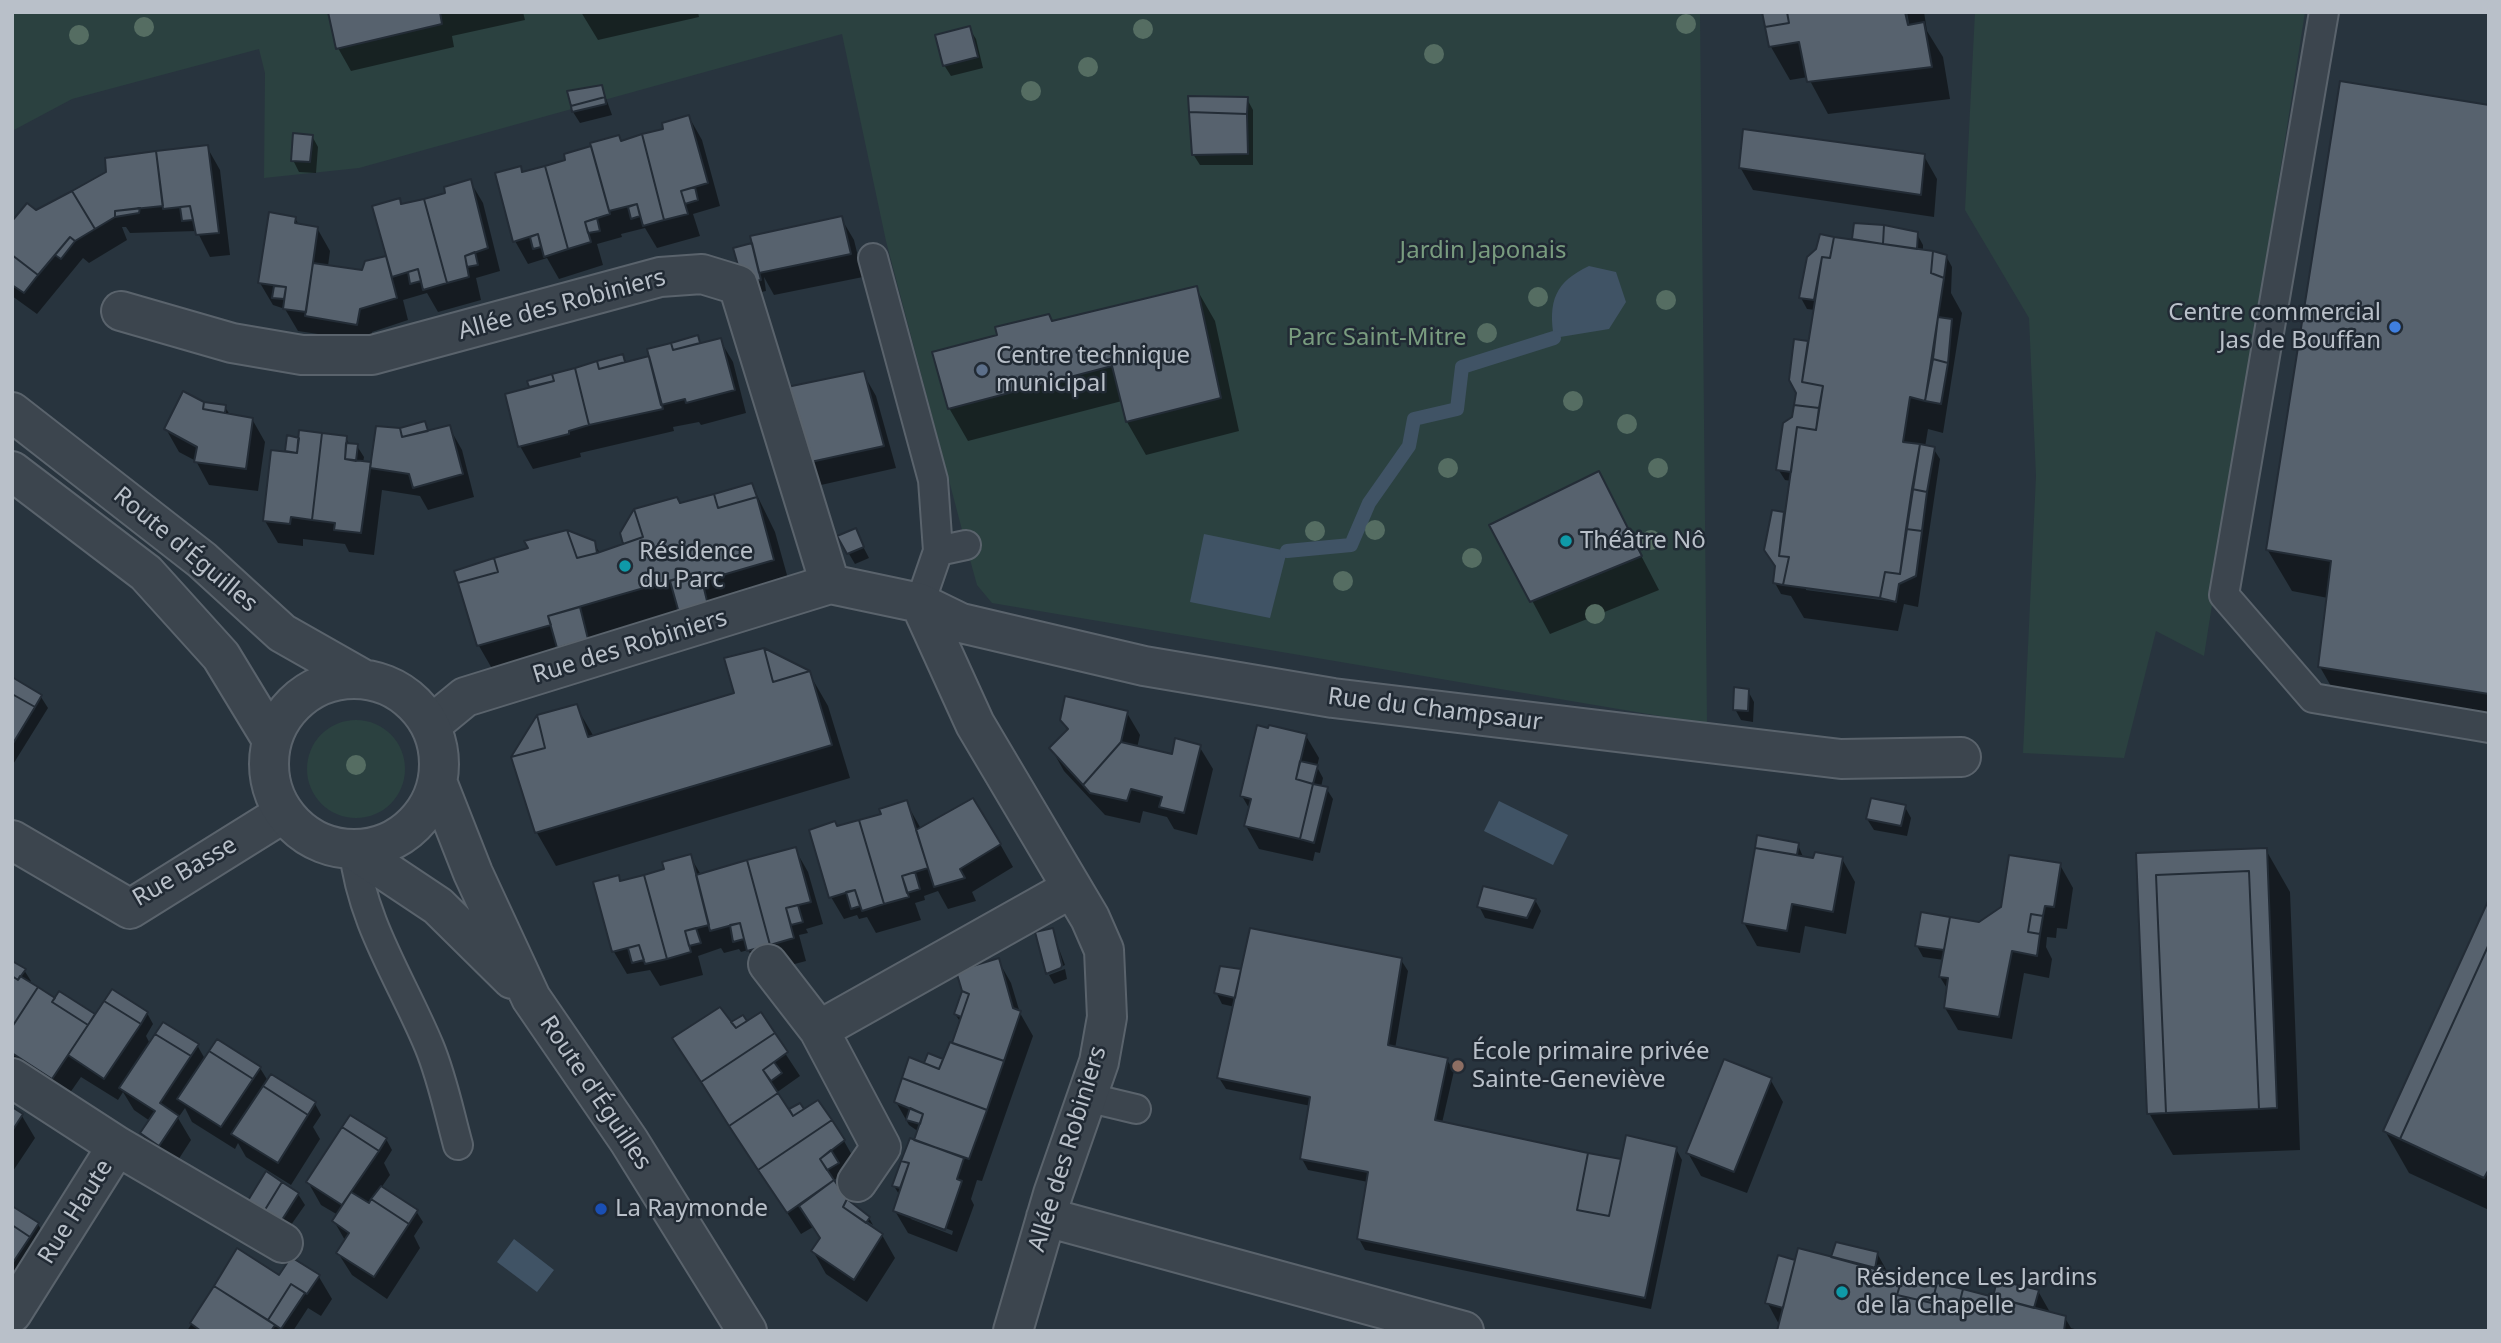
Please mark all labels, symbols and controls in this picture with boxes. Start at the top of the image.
park label: Jardin Japonais [1400,237,1566,265]
street label: Allée des Robiniers [455,263,669,347]
place label: Centre commercial Jas de Bouffan [2168,299,2381,355]
marker: Centre commercial Jas de Bouffan [2387,319,2403,335]
park label: Parc Saint-Mitre [1288,324,1466,352]
place label: Centre technique municipal [996,342,1190,398]
marker: Centre technique municipal [974,362,990,378]
street label: Route d'Éguilles [107,481,263,619]
place label: Théâtre Nô [1580,527,1706,555]
marker: Théâtre Nô [1558,533,1574,549]
place label: Résidence du Parc [639,538,753,594]
marker: Résidence du Parc [617,558,633,574]
street label: Rue des Robiniers [529,604,731,690]
street label: Rue du Champsaur [1326,683,1544,737]
street label: Rue Basse [128,831,242,913]
street label: Route d'Éguilles [533,1011,657,1175]
place label: École primaire privée Sainte-Geneviève [1472,1038,1710,1094]
street label: Allée des Robiniers [1023,1043,1113,1255]
marker: École primaire privée Sainte-Geneviève [1450,1058,1466,1074]
street label: Rue Haute [33,1154,119,1270]
place label: La Raymonde [615,1195,768,1223]
marker: La Raymonde [593,1201,609,1217]
place label: Résidence Les Jardins de la Chapelle [1856,1264,2097,1320]
marker: Résidence Les Jardins de la Chapelle [1834,1284,1850,1300]

